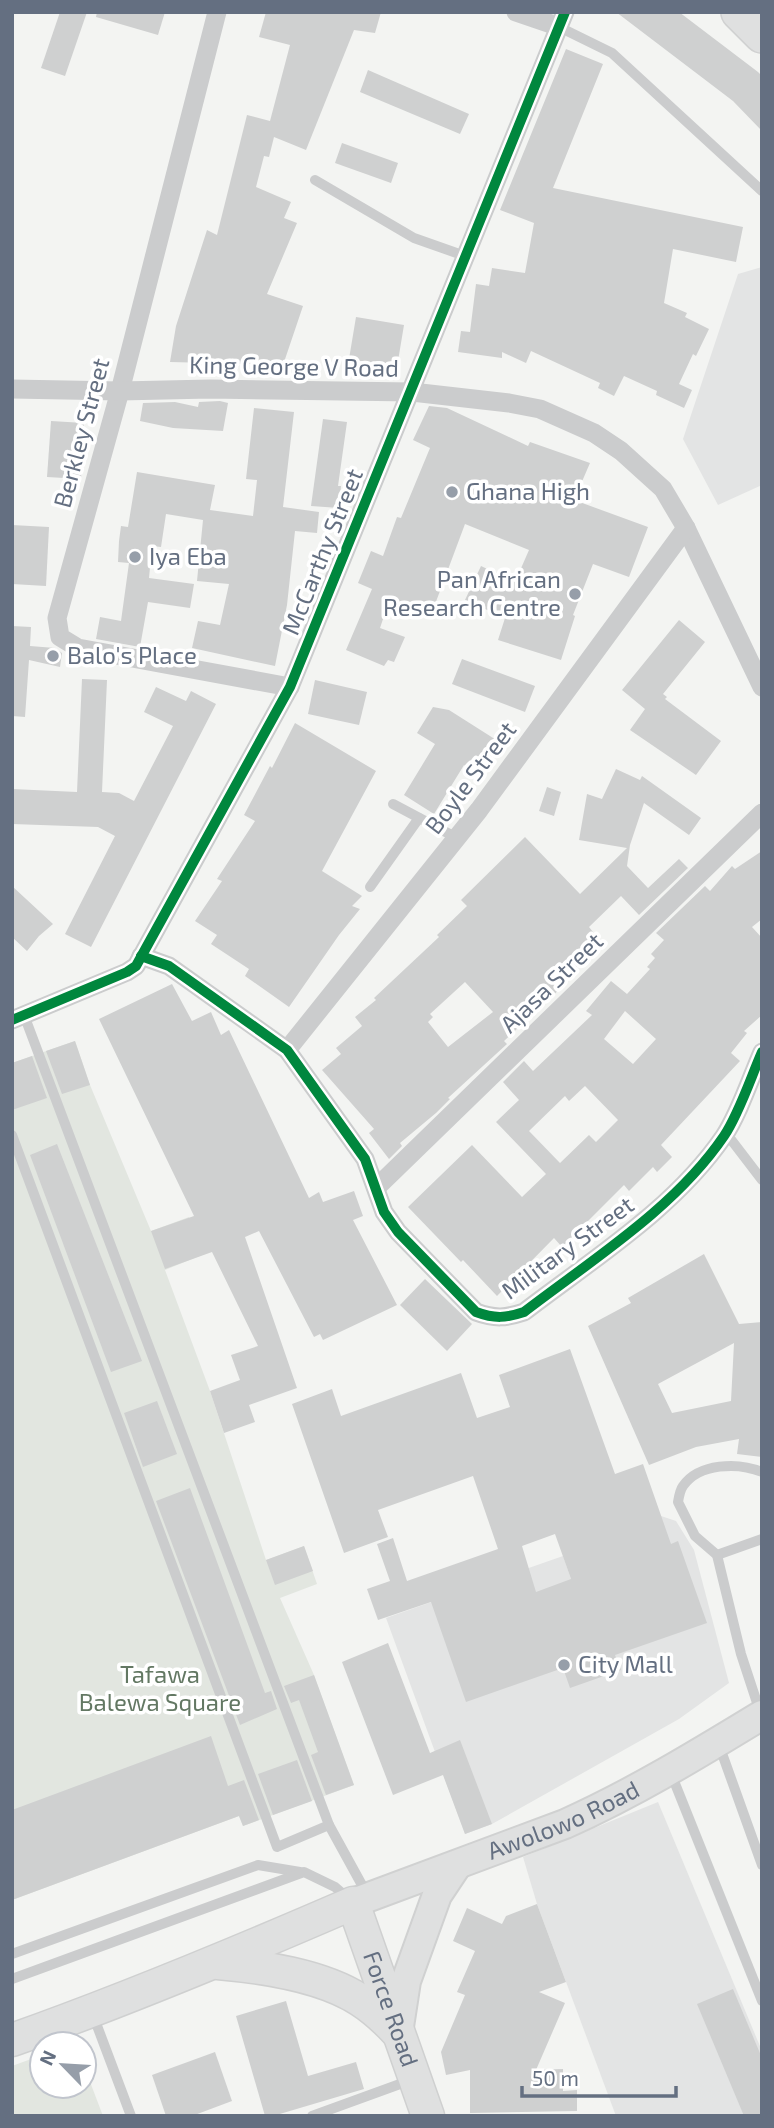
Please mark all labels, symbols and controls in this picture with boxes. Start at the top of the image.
street label: King George V Road [189,349,399,382]
street label: Berkley Street [47,355,114,511]
street label: McCarthy Street [275,464,368,639]
place label: Ghana High [466,476,590,505]
marker: Ghana High [444,484,460,500]
place label: Iya Eba [149,541,227,570]
marker: Iya Eba [127,549,143,565]
place label: Pan African Research Centre [383,564,561,621]
marker: Pan African Research Centre [567,586,583,602]
place label: Balo's Place [67,640,197,669]
marker: Balo's Place [45,648,61,664]
street label: Boyle Street [418,715,521,839]
street label: Ajasa Street [494,926,608,1038]
street label: Military Street [495,1189,639,1304]
place label: City Mall [578,1649,673,1678]
marker: City Mall [556,1657,572,1673]
park label: Tafawa Balewa Square [79,1659,241,1716]
street label: Awolowo Road [483,1774,644,1865]
street label: Force Road [358,1947,425,2070]
north arrow [28,2030,98,2100]
text: N [34,2047,60,2069]
scale bar [522,2054,676,2098]
text: 50 m [532,2065,579,2090]

